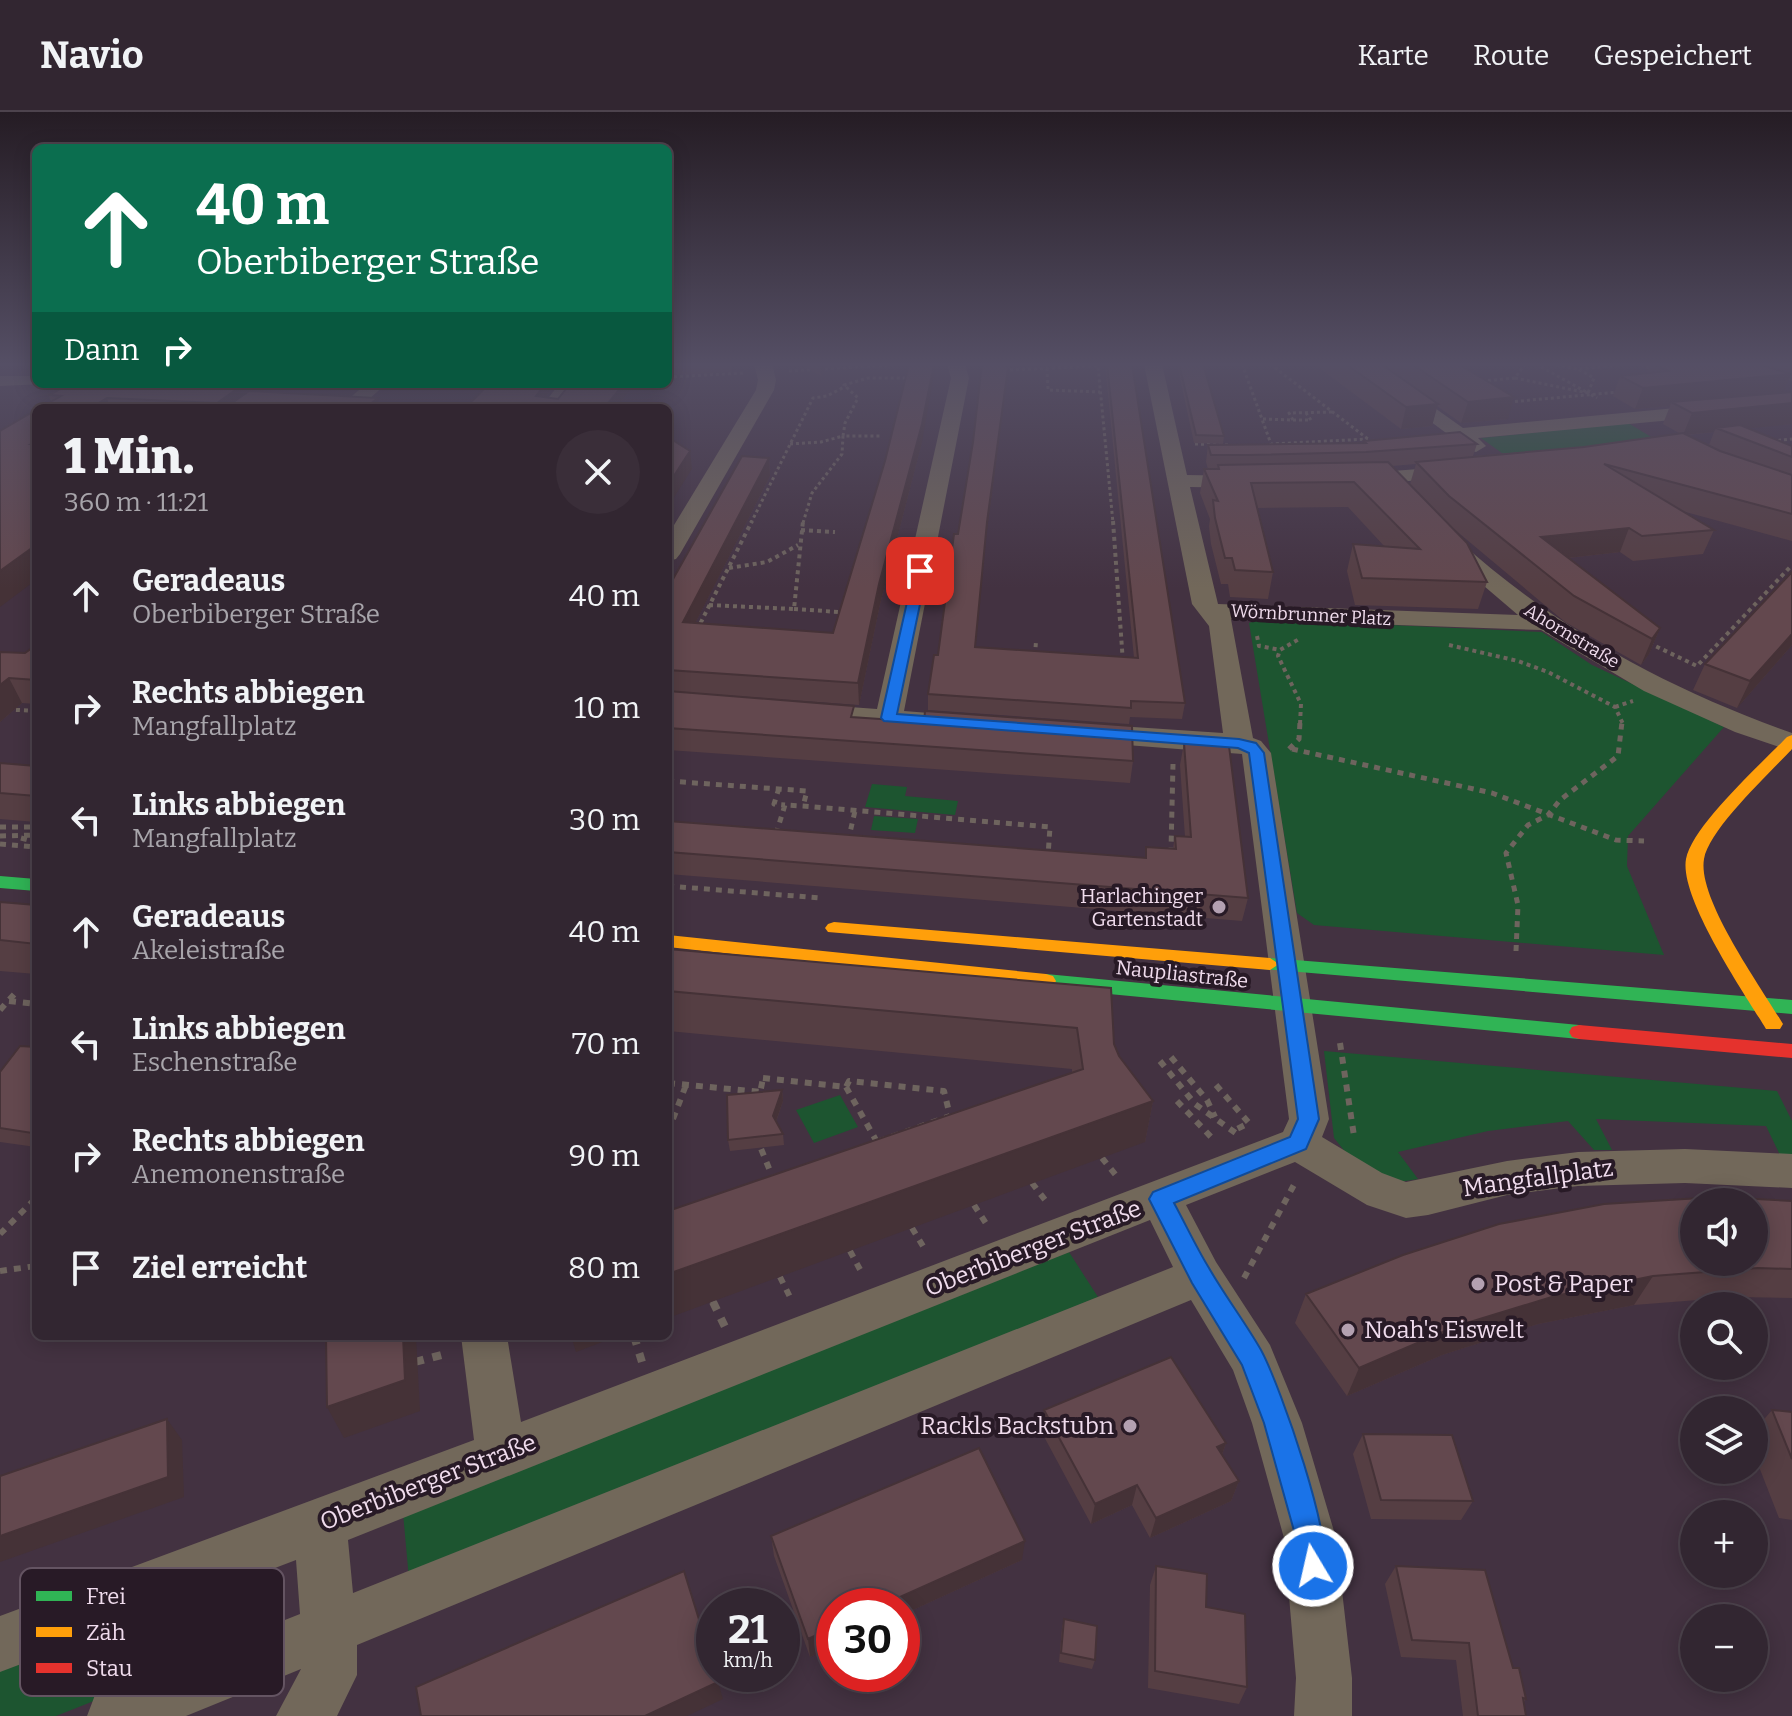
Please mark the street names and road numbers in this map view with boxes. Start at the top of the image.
street label: Ahornstraße [1521,599,1623,673]
street label: Wörnbrunner Platz [1230,600,1392,630]
street label: Naupliastraße [1115,955,1249,993]
street label: Mangfallplatz [1461,1154,1615,1202]
street label: Oberbiberger Straße [921,1194,1145,1302]
street label: Oberbiberger Straße [316,1428,540,1536]

